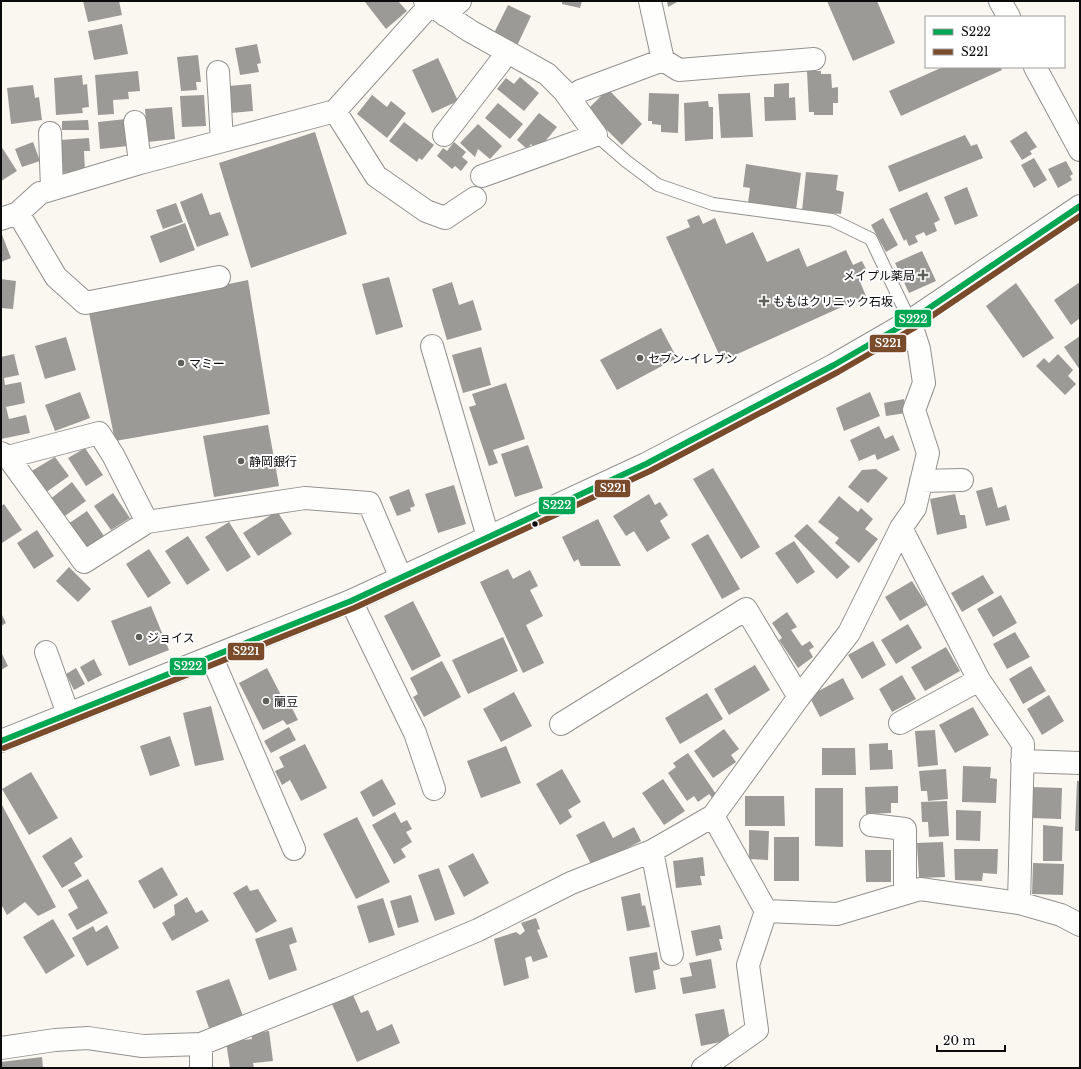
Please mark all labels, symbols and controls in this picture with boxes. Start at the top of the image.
legend [925,16,1065,68]
text: S222 [961,24,991,39]
text: S221 [961,44,989,59]
place label: メイプル薬局 [843,268,915,283]
marker: メイプル薬局 [918,270,928,280]
place label: ももはクリニック石坂 [773,294,893,309]
marker: ももはクリニック石坂 [758,295,770,307]
line badge: S222 [894,309,932,328]
text: S222 [899,312,927,326]
line badge: S221 [869,334,907,353]
text: S221 [875,336,901,350]
place label: セブン-イレブン [648,351,738,366]
marker: セブン-イレブン [635,353,645,363]
place label: マミー [189,356,225,371]
marker: マミー [176,358,186,368]
place label: 静岡銀行 [249,454,297,469]
marker: 静岡銀行 [236,456,246,466]
line badge: S221 [594,479,631,498]
text: S221 [600,481,626,495]
line badge: S222 [538,496,576,515]
text: S222 [543,498,571,512]
unlabelled marker [530,519,540,529]
place label: ジョイス [147,630,195,645]
marker: ジョイス [134,632,144,642]
line badge: S221 [227,642,265,661]
text: S221 [233,644,259,658]
line badge: S222 [169,657,207,676]
text: S222 [174,659,202,673]
place label: 蘭豆 [274,694,298,709]
marker: 蘭豆 [261,696,271,706]
scale bar [937,1027,1005,1053]
text: 20 m [943,1033,975,1048]

